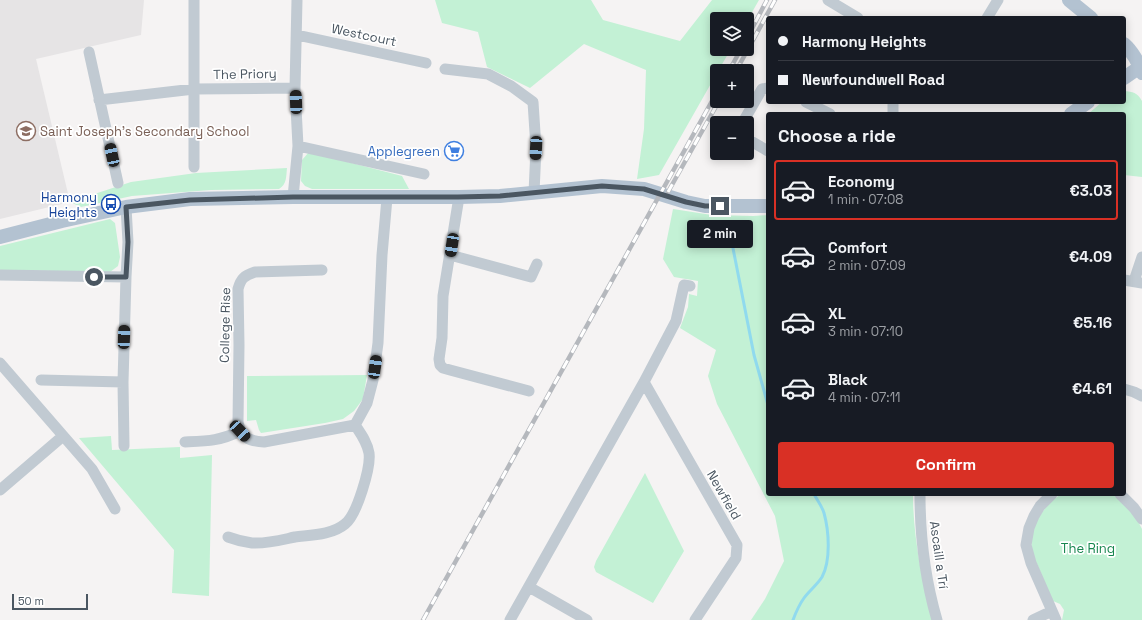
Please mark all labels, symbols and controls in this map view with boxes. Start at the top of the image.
map controls [710,12,754,160]
button: layers [710,12,754,56]
street label: Westcourt [330,20,398,50]
text: Harmony Heights [802,32,926,51]
button: + [710,64,754,108]
street label: The Priory [213,65,277,83]
text: Newfoundwell Road [802,70,945,89]
car [290,90,302,114]
button: − [710,116,754,160]
school or university icon: Saint Joseph's Secondary School [15,120,37,142]
place label: Saint Joseph's Secondary School [40,123,250,140]
text: Choose a ride [778,124,896,147]
car [529,136,543,160]
supermarket icon: Applegreen [443,140,465,162]
car [104,142,120,168]
place label: Applegreen [368,143,440,160]
icon: car [780,172,816,208]
text: Economy [828,172,895,191]
text: €3.03 [1070,181,1112,200]
place label: Harmony Heights [41,189,97,221]
text: 1 min · 07:08 [828,191,903,208]
bus stop icon: Harmony Heights [100,193,122,215]
route end [711,197,729,215]
callout: 2 min [687,220,753,248]
text: 2 min [703,225,737,242]
car [444,232,460,258]
icon: car [780,238,816,274]
text: Comfort [828,238,888,257]
text: €4.09 [1069,247,1112,266]
text: 2 min · 07:09 [828,257,906,274]
route start [85,268,103,286]
street label: College Rise [216,287,234,363]
icon: car [780,304,816,340]
text: XL [828,304,846,323]
text: €5.16 [1073,313,1112,332]
text: 3 min · 07:10 [828,323,903,340]
car [118,325,130,349]
car [367,354,383,380]
icon: car [780,370,816,406]
text: Black [828,370,868,389]
text: €4.61 [1072,379,1112,398]
text: 4 min · 07:11 [828,389,901,406]
car [227,418,253,444]
button: Confirm [778,442,1114,488]
street label: Newfield [703,467,745,523]
street label: Ascaill a Trí [926,520,952,591]
park label: The Ring [1061,540,1115,557]
scale bar [12,592,88,611]
text: 50 m [18,594,44,608]

